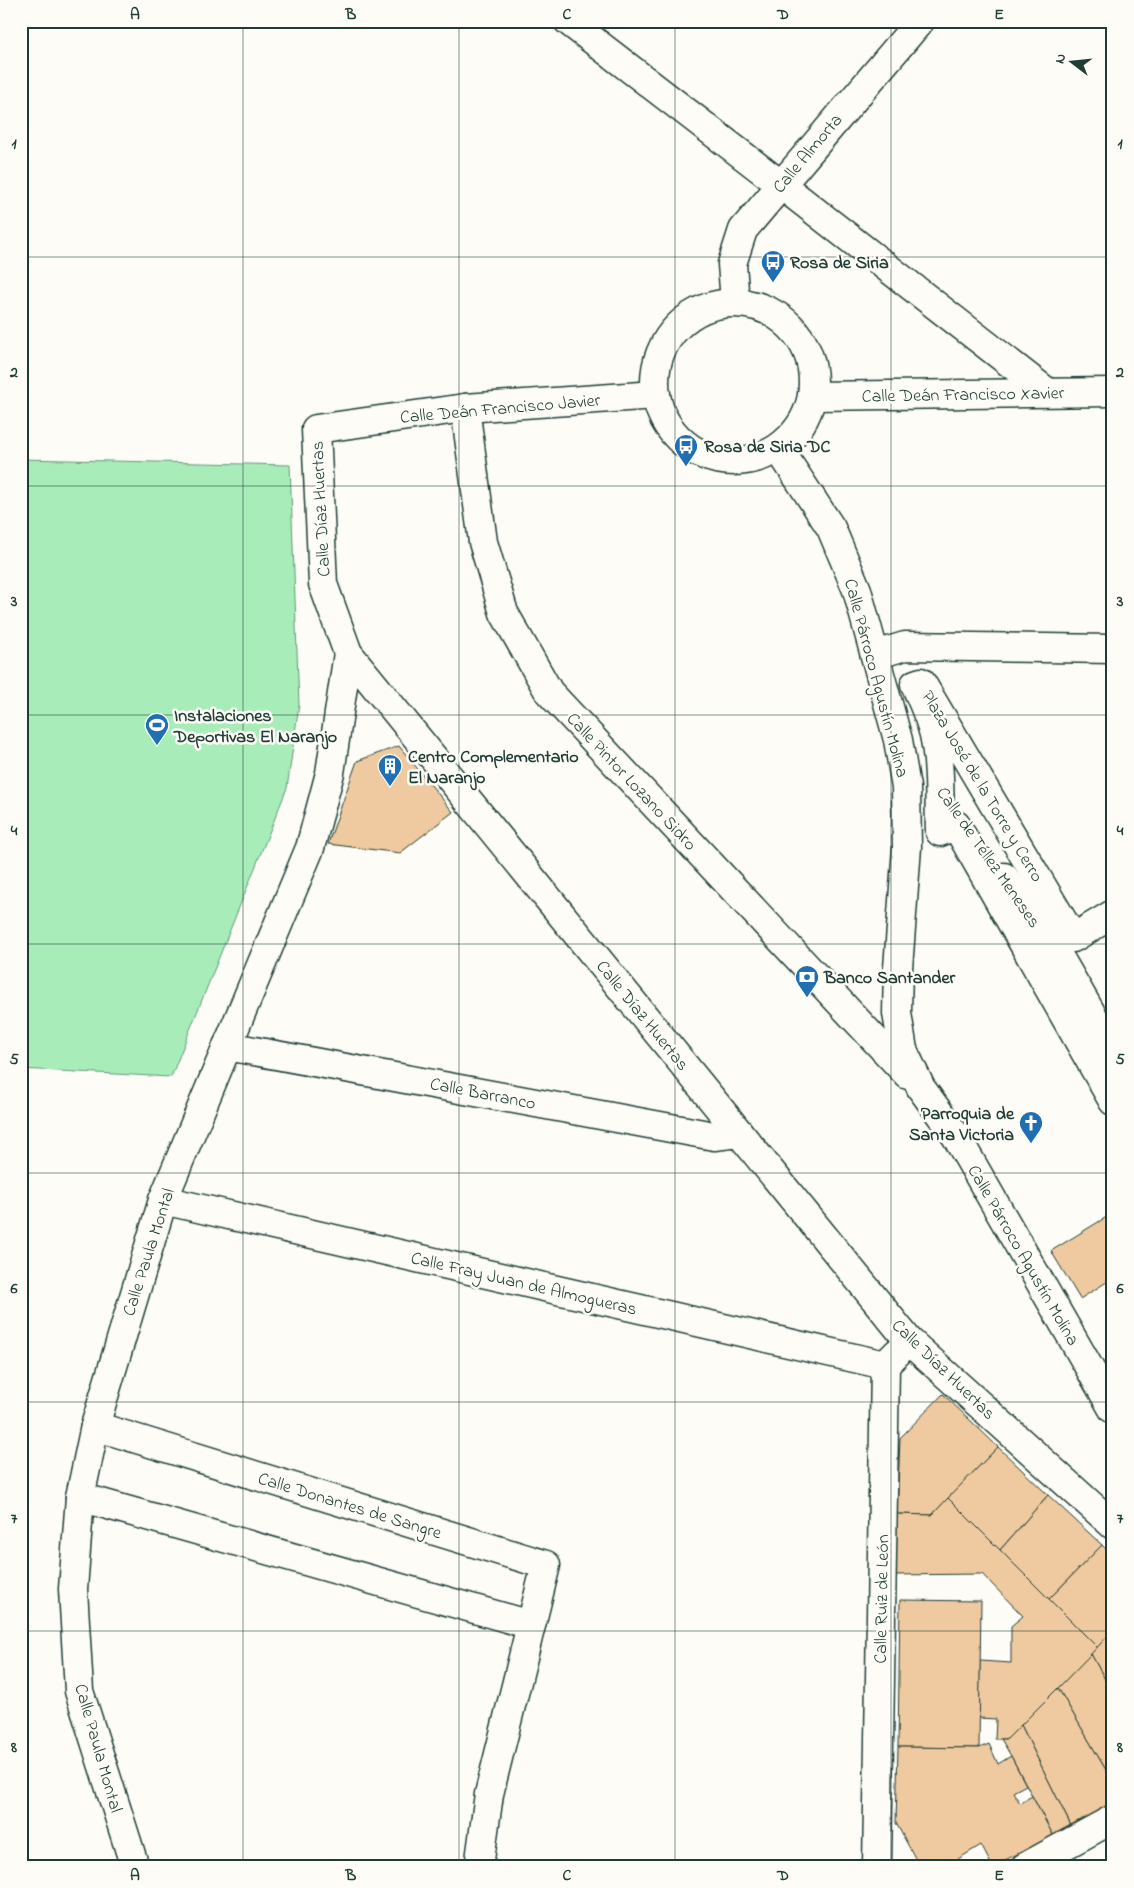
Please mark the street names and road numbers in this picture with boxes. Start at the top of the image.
street label: Calle Almorta [767,109,850,200]
street label: Calle Deán Francisco Xavier [862,381,1065,411]
street label: Calle Deán Francisco Javier [399,388,602,432]
street label: Calle Díaz Huertas [305,440,339,577]
street label: Calle Párroco Agustín Molina [835,576,914,781]
street label: Plaza José de la Torre y Cerro [914,686,1049,888]
street label: Calle Pintor Lozano Sidro [559,707,702,857]
street label: Calle de Téllez Meneses [929,782,1046,934]
street label: Calle Díaz Huertas [589,955,694,1077]
street label: Calle Barranco [428,1072,538,1118]
street label: Calle Párroco Agustín Molina [959,1161,1085,1352]
street label: Calle Paula Montal [117,1185,183,1320]
street label: Calle Fray Juan de Almogueras [408,1246,639,1325]
street label: Calle Díaz Huertas [885,1314,1000,1427]
street label: Calle Donantes de Sangre [254,1467,445,1548]
street label: Calle Ruiz de León [869,1534,897,1664]
street label: Calle Paula Montal [66,1681,128,1816]

